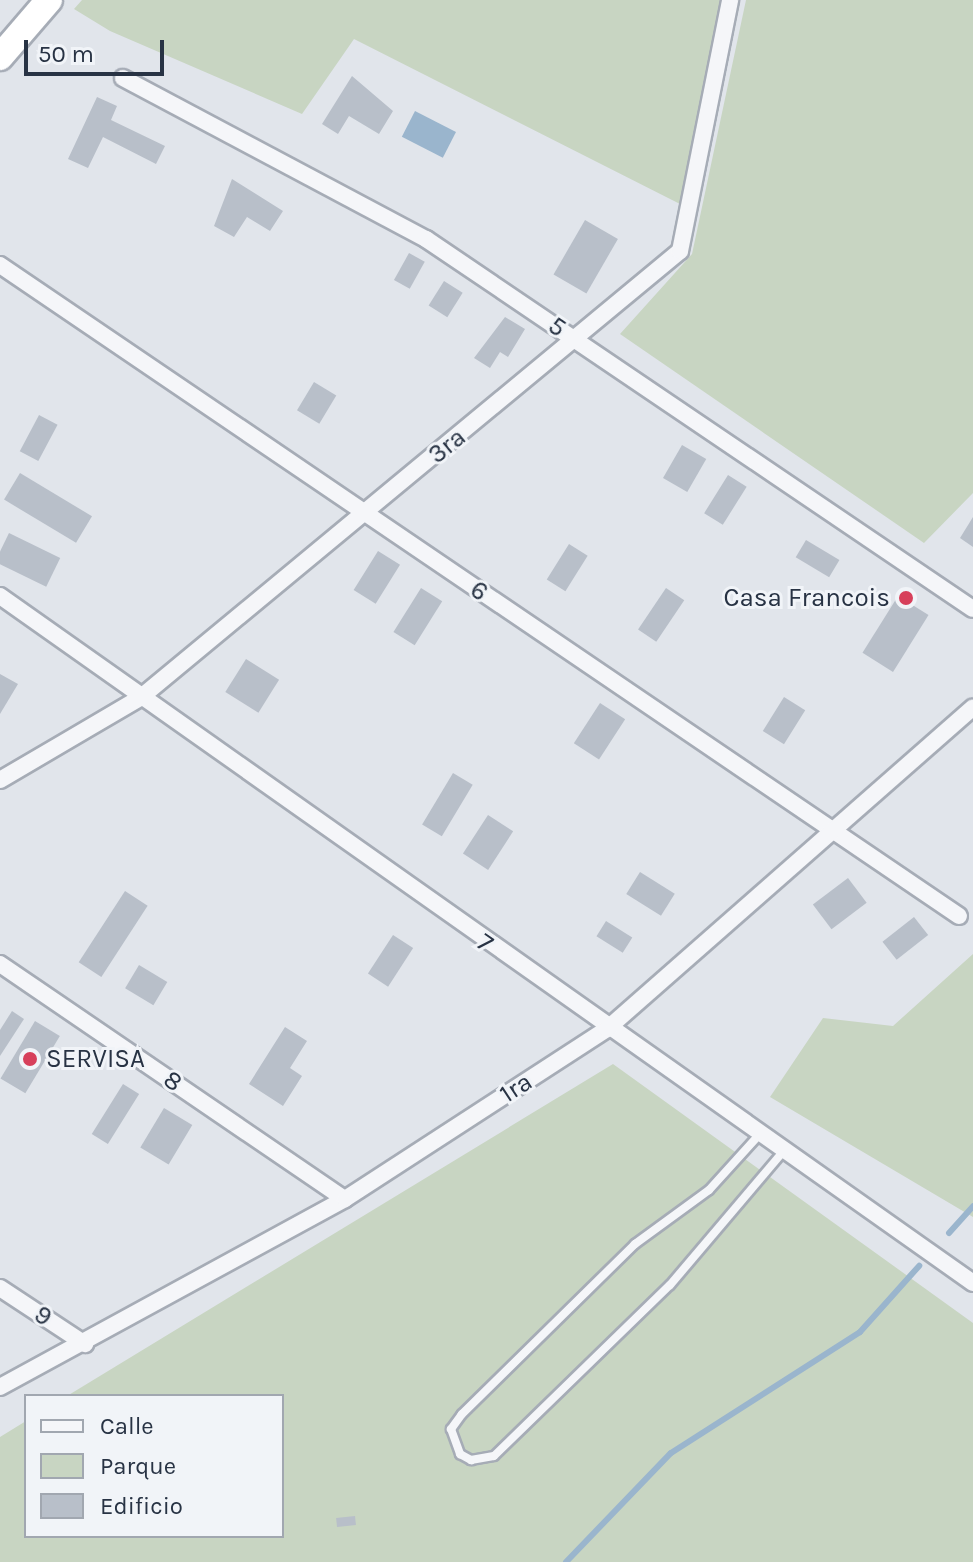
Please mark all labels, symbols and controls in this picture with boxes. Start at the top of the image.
scale bar [28,24,168,74]
text: 50 m [38,40,94,68]
street label: 5 [542,310,572,344]
street label: 3ra [422,422,472,470]
street label: 6 [464,574,494,608]
place label: Casa Francois [724,582,890,614]
marker: Casa Francois [897,589,915,607]
street label: 7 [471,927,499,959]
place label: SERVISA [46,1043,145,1075]
marker: SERVISA [21,1050,39,1068]
street label: 8 [158,1064,188,1098]
street label: 1ra [494,1066,538,1110]
street label: 9 [28,1299,58,1333]
legend [24,1394,284,1538]
text: Calle [100,1412,154,1440]
text: Parque [100,1452,176,1480]
text: Edificio [100,1492,183,1520]

